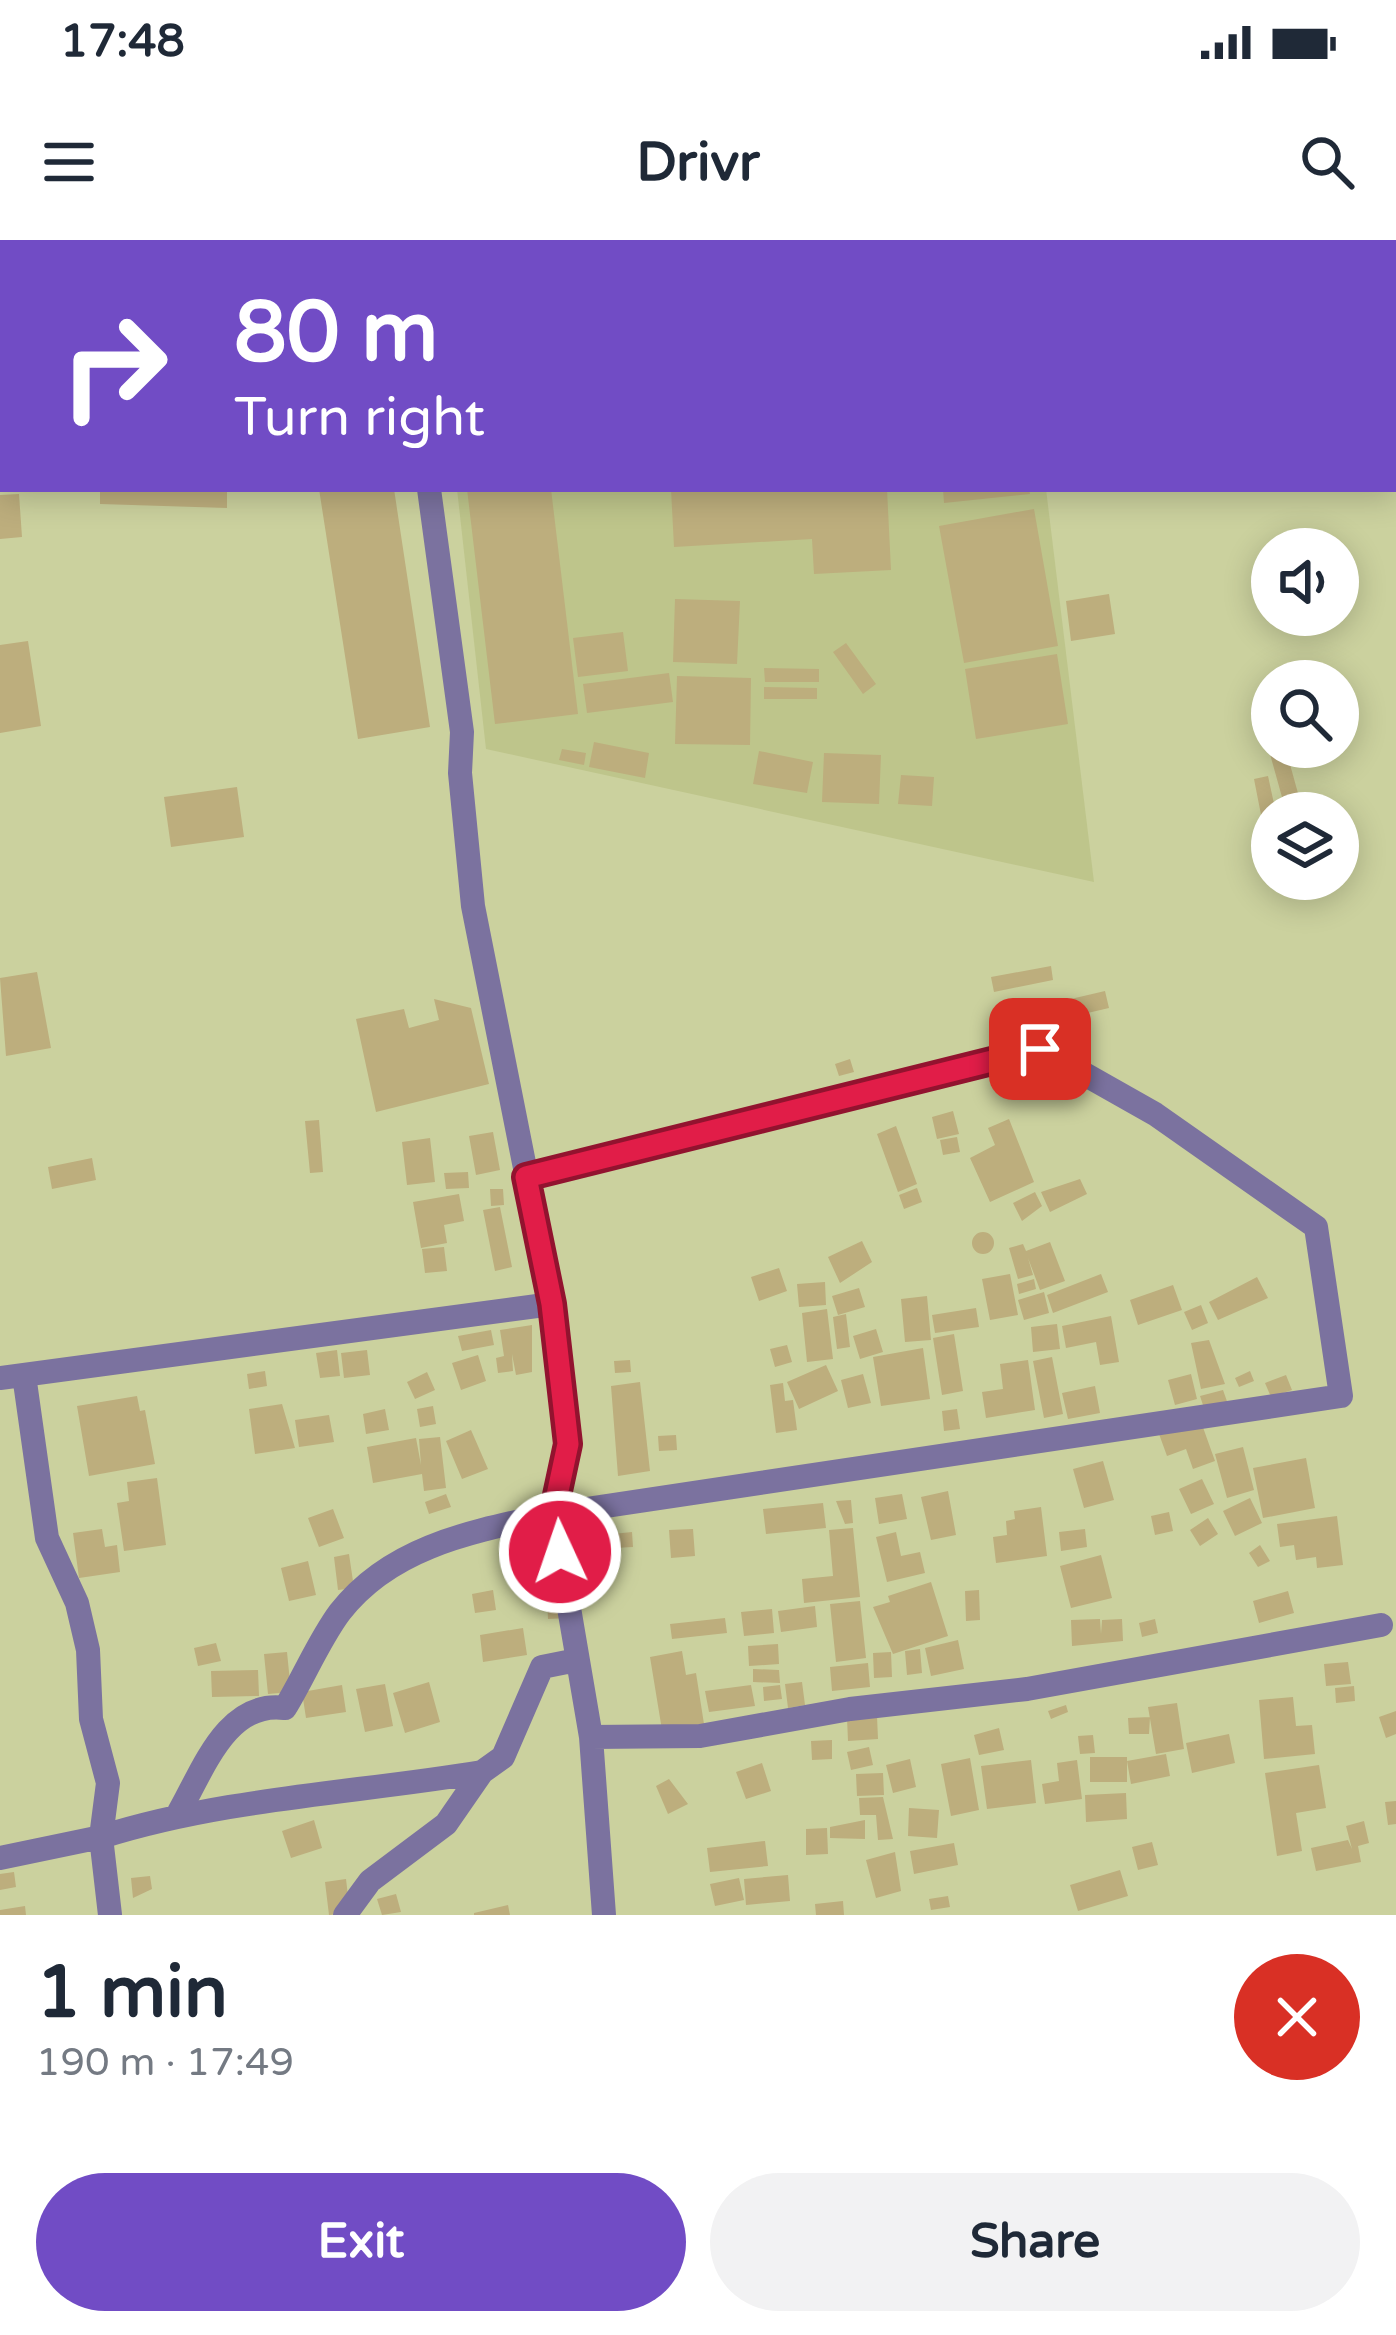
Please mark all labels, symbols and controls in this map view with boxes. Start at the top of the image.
text: 17:48 [60,15,185,69]
icon: menu [36,129,102,195]
icon: search [1294,129,1360,195]
text: Drivr [636,130,760,195]
text: 80 m [234,283,438,384]
icon: right [36,288,192,444]
text: Turn right [234,385,485,450]
map controls [1251,528,1359,900]
button: sound [1251,528,1359,636]
button: search [1251,660,1359,768]
button: layers [1251,792,1359,900]
pin [989,998,1091,1100]
icon: arrive [1007,1016,1073,1082]
position arrow [497,1489,623,1615]
text: 1 min [36,1950,228,2037]
button: close [1234,1954,1360,2080]
text: 190 m · 17:49 [36,2039,294,2086]
button: Exit [36,2173,686,2311]
button: Share [710,2173,1360,2311]

